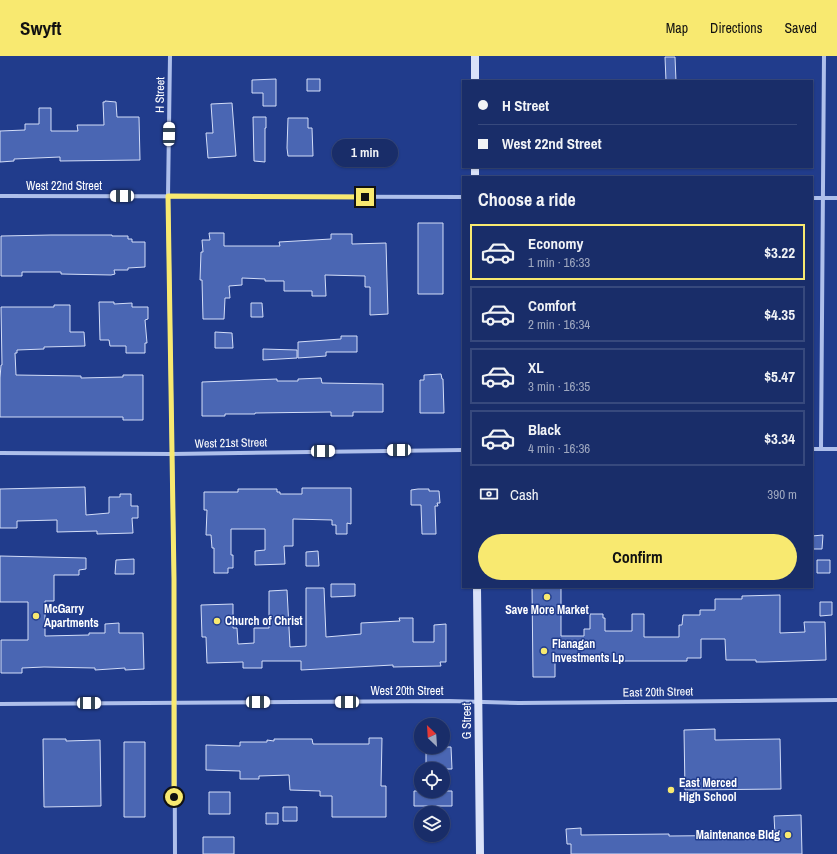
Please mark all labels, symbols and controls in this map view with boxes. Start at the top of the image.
text: Swyft [20,15,62,41]
text: Map [666,19,688,37]
text: Directions [710,19,762,37]
text: Saved [784,19,817,37]
street label: H Street [152,77,168,113]
text: H Street [502,95,549,116]
car [163,122,175,146]
text: West 22nd Street [502,133,602,154]
callout: 1 min [332,139,398,167]
text: 1 min [351,144,379,161]
street label: West 22nd Street [26,178,102,194]
text: Choose a ride [478,187,576,212]
route end [356,188,374,206]
car [110,190,134,202]
text: Economy [528,233,583,254]
icon: car [480,234,516,270]
text: $3.22 [764,242,795,263]
text: 1 min · 16:33 [528,254,590,271]
text: Comfort [528,295,576,316]
icon: car [480,296,516,332]
text: $4.35 [764,304,795,325]
text: 2 min · 16:34 [528,316,590,333]
text: XL [528,357,544,378]
icon: car [480,358,516,394]
text: $5.47 [764,366,795,387]
text: 3 min · 16:35 [528,378,590,395]
text: Black [528,419,561,440]
icon: car [480,420,516,456]
text: $3.34 [764,428,795,449]
street label: West 21st Street [195,434,268,452]
text: 4 min · 16:36 [528,440,590,457]
car [387,444,411,456]
car [311,445,335,457]
icon: cash [478,483,500,505]
text: Cash [510,484,539,505]
text: 390 m [767,486,797,503]
button: Confirm [478,534,797,580]
marker: Save More Market [542,592,552,602]
place label: McGarry Apartments [44,601,99,631]
place label: Save More Market [505,602,590,618]
marker: McGarry Apartments [31,611,41,621]
place label: Church of Christ [225,613,303,629]
marker: Church of Christ [212,616,222,626]
place label: Flanagan Investments Lp [552,636,624,666]
marker: Flanagan Investments Lp [539,646,549,656]
street label: West 20th Street [370,683,444,699]
street label: East 20th Street [623,683,694,701]
car [246,696,270,708]
car [335,696,359,708]
car [77,697,101,709]
street label: G Street [459,702,475,739]
north arrow [414,718,450,754]
map controls [414,718,450,842]
button: locate [414,762,450,798]
place label: East Merced High School [679,775,737,805]
marker: East Merced High School [666,785,676,795]
route start [165,788,183,806]
button: layers [414,806,450,842]
place label: Maintenance Bldg [696,827,780,843]
marker: Maintenance Bldg [783,830,793,840]

